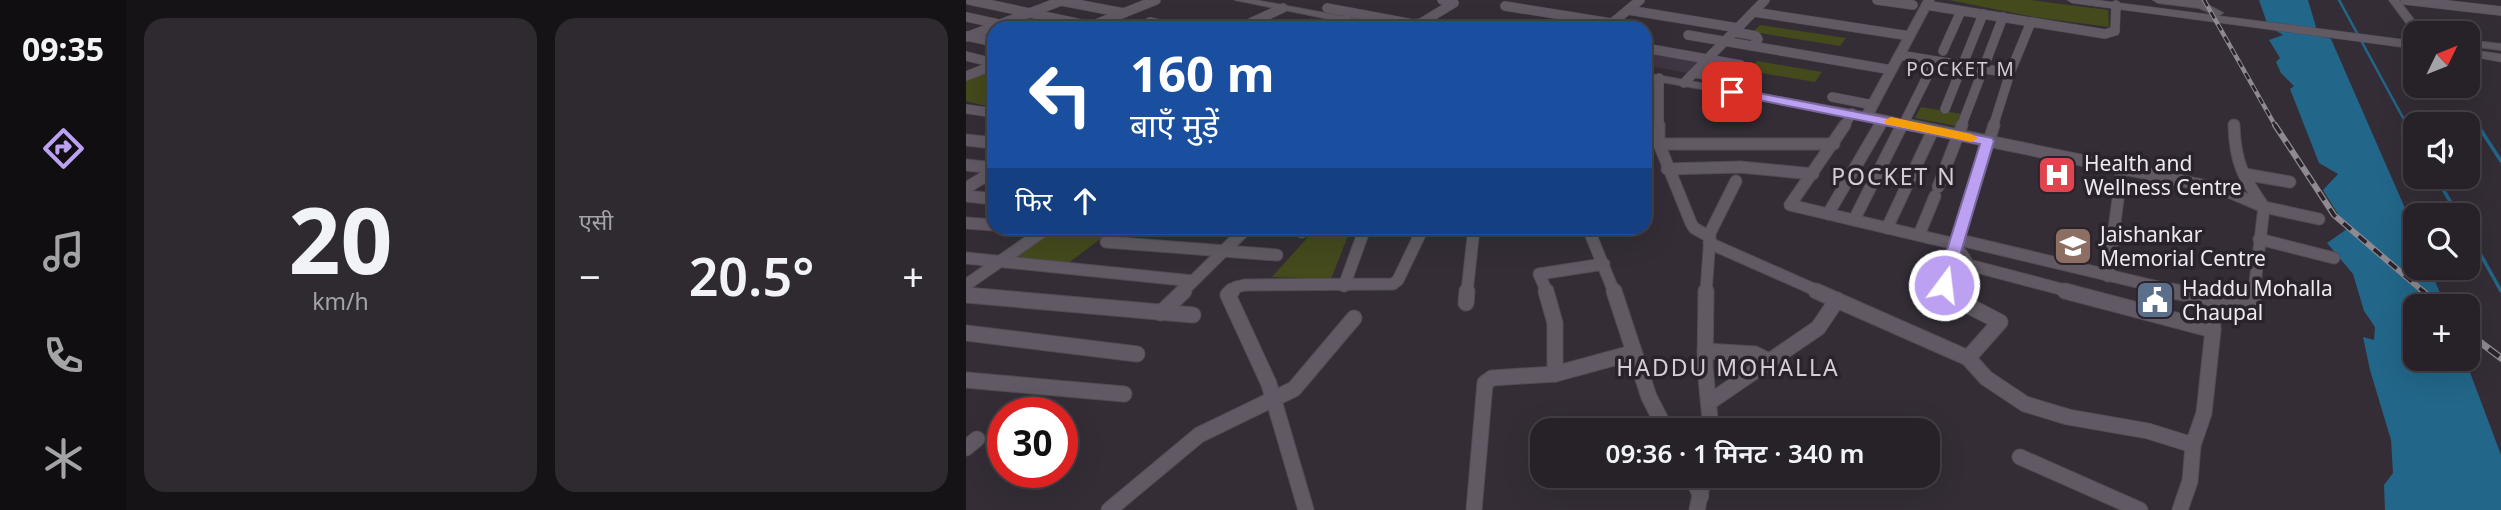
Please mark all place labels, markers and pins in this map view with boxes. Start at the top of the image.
pin [1702,62,1762,122]
place label: Health and Wellness Centre [2084,149,2242,201]
hospital icon: Health and Wellness Centre [2036,154,2078,196]
place label: Jaishankar Memorial Centre [2098,220,2266,272]
school or university icon: Jaishankar Memorial Centre [2052,225,2094,267]
place label: Haddu Mohalla Chaupal [2182,274,2333,326]
public building icon: Haddu Mohalla Chaupal [2134,279,2176,321]

